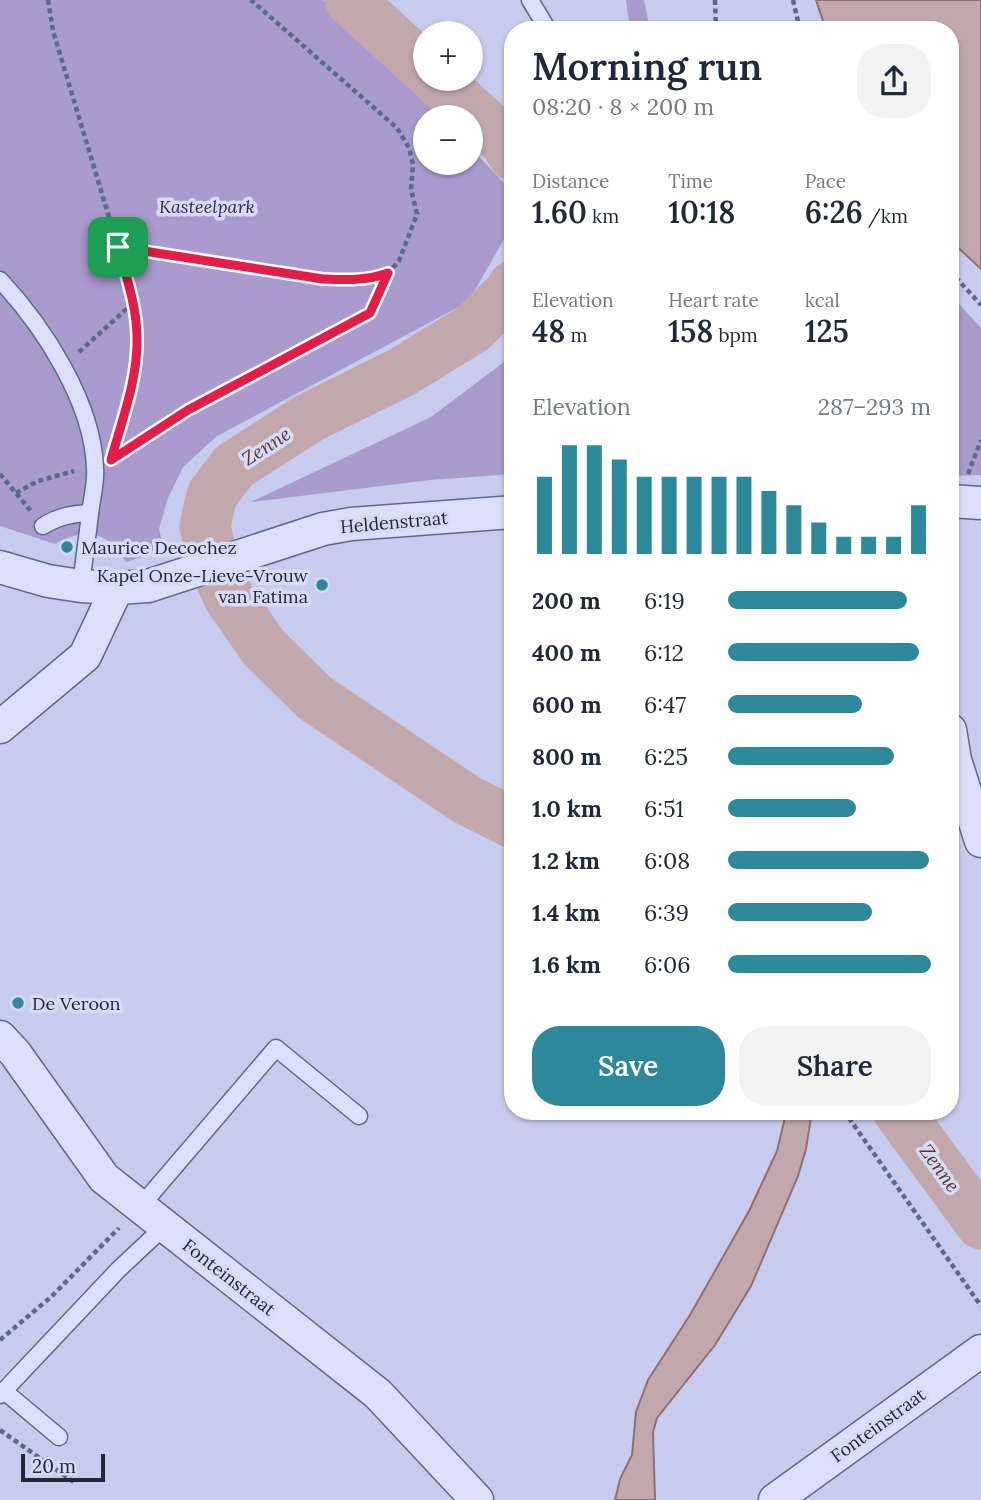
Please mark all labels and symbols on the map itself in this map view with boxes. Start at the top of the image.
park label: Kasteelpark [159,195,255,218]
pin [88,217,148,277]
water label: Zenne [237,421,295,471]
street label: Heldenstraat [339,506,449,538]
place label: Maurice Decochez [81,536,237,559]
marker: Maurice Decochez [59,539,75,555]
place label: Kapel Onze-Lieve-Vrouw van Fatima [97,564,309,608]
marker: Kapel Onze-Lieve-Vrouw van Fatima [314,577,330,593]
place label: De Veroon [32,992,120,1015]
marker: De Veroon [10,995,26,1011]
water label: Zenne [915,1139,965,1197]
street label: Fonteinstraat [178,1233,280,1321]
street label: Fonteinstraat [826,1383,930,1467]
scale bar [21,1451,105,1483]

